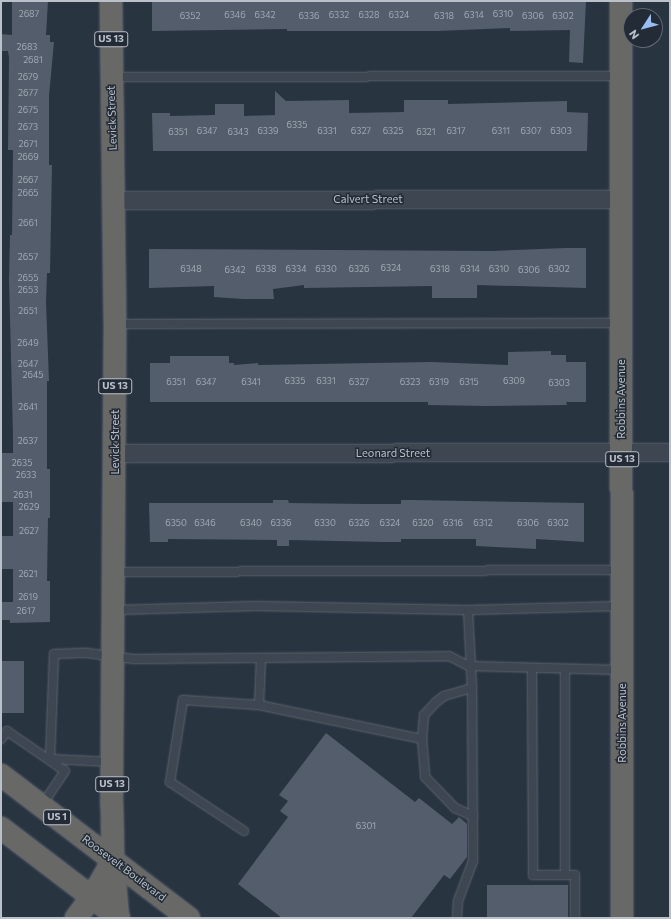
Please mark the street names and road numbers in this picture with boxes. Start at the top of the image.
road number: US 13 [94,31,128,47]
street label: Levick Street [104,85,120,151]
street label: Calvert Street [333,192,403,206]
street label: Robbins Avenue [614,359,628,439]
road number: US 13 [98,378,132,394]
street label: Levick Street [108,409,122,475]
street label: Leonard Street [356,446,430,460]
road number: US 13 [605,451,639,467]
street label: Robbins Avenue [615,683,629,763]
road number: US 13 [95,776,129,792]
road number: US 1 [43,809,71,825]
street label: Roosevelt Boulevard [80,832,168,904]

